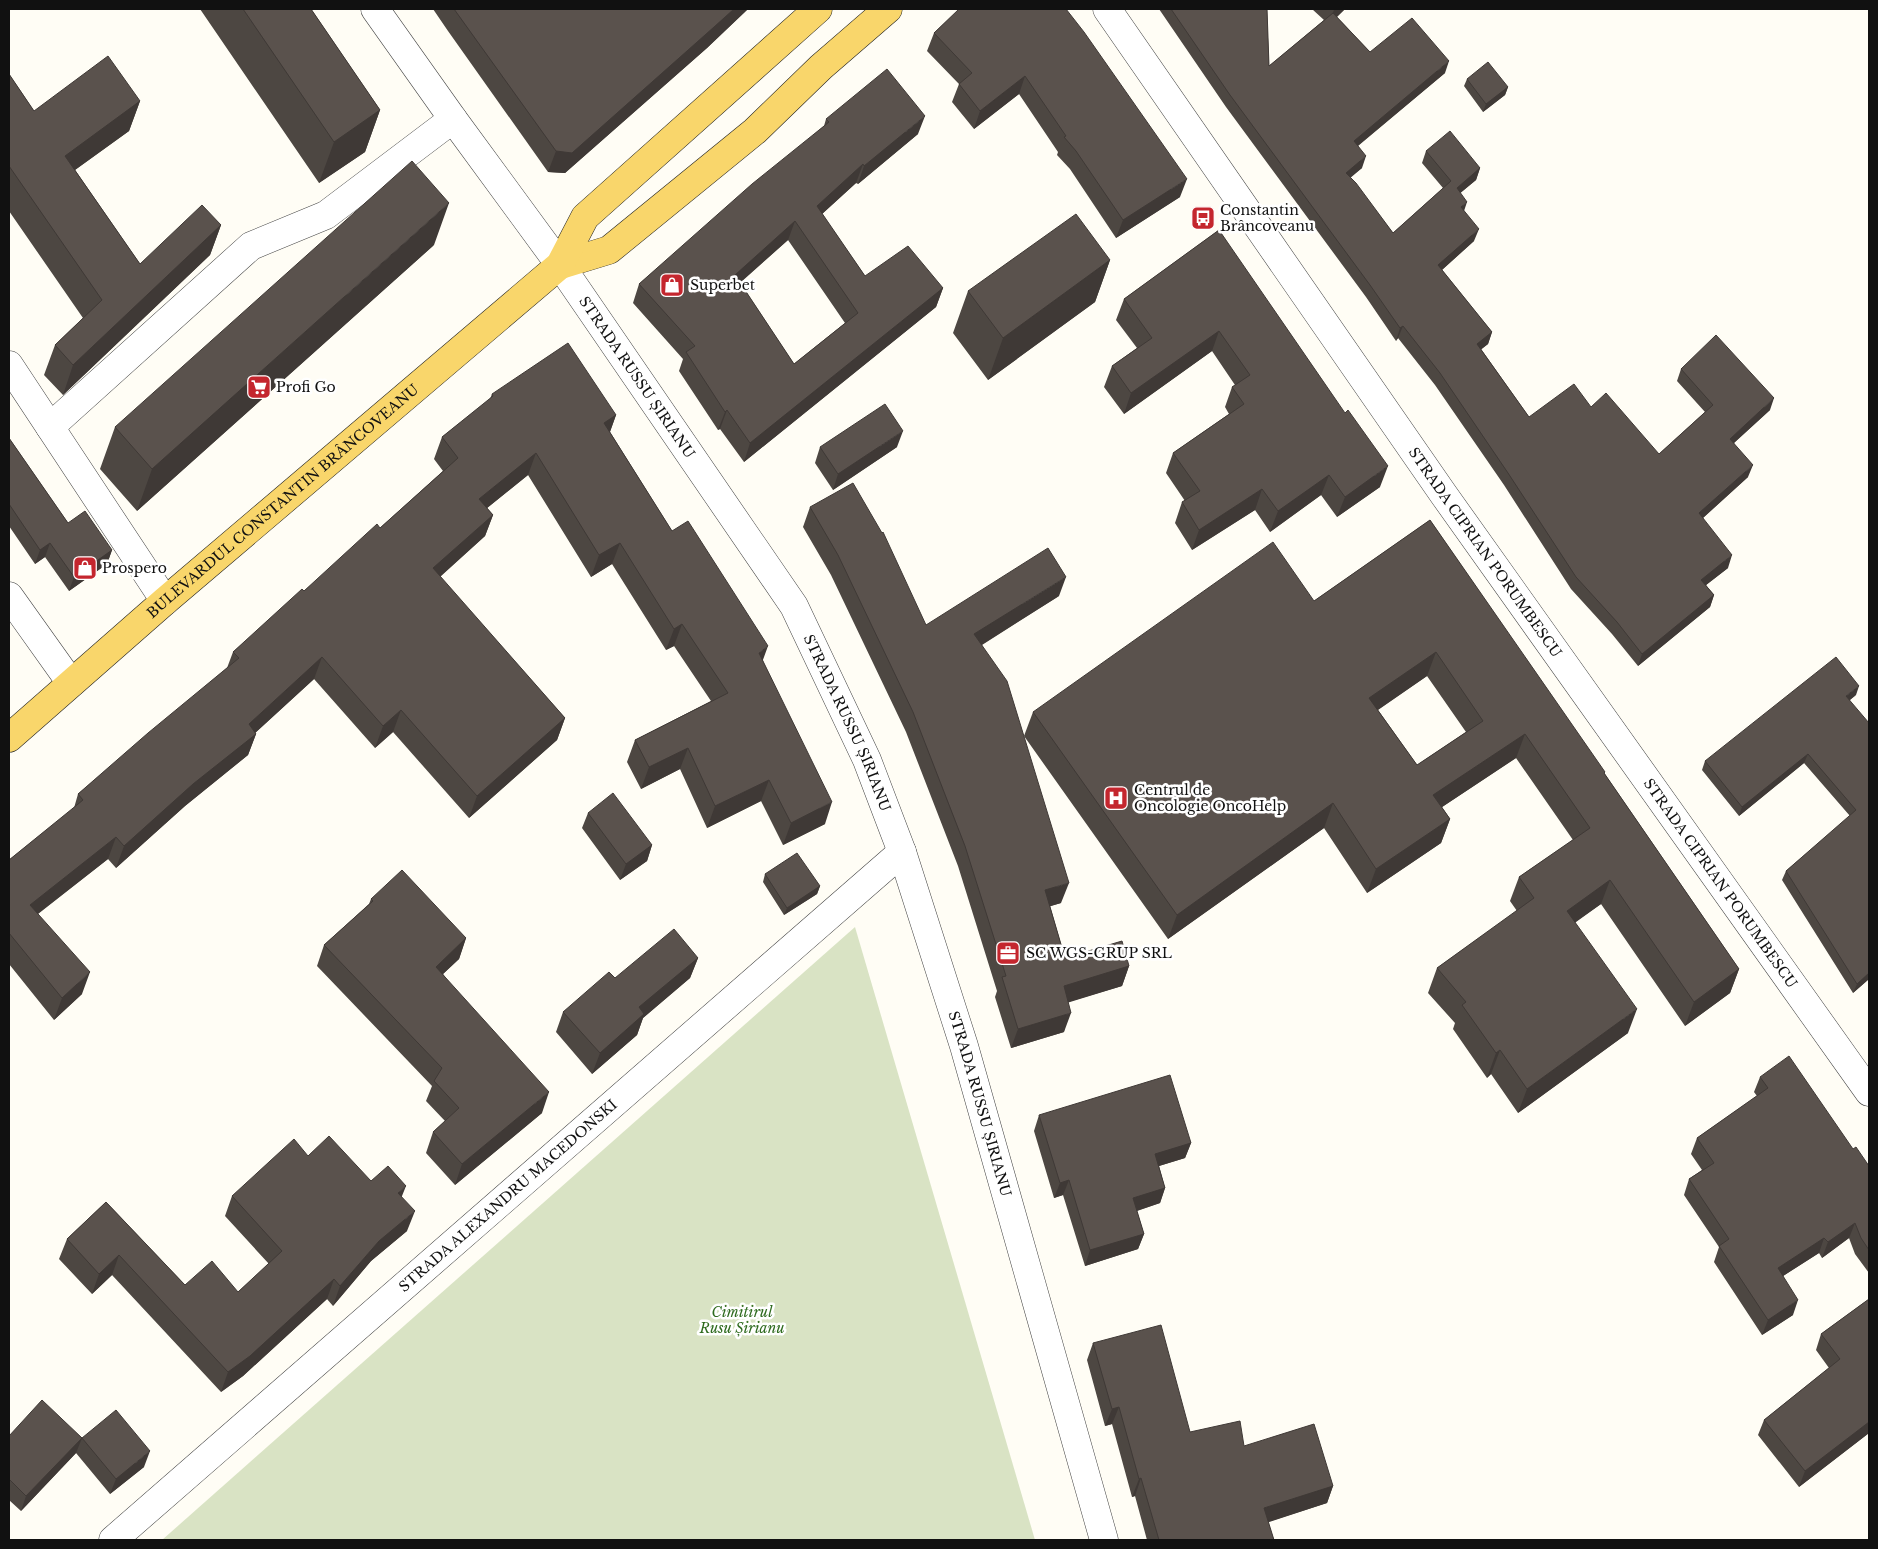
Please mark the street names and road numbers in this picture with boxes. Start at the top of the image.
street label: STRADA RUSSU ȘIRIANU [575,293,699,462]
street label: BULEVARDUL CONSTANTIN BRÂNCOVEANU [143,380,422,622]
street label: STRADA CIPRIAN PORUMBESCU [1405,444,1566,661]
street label: STRADA RUSSU ȘIRIANU [800,631,895,814]
street label: STRADA CIPRIAN PORUMBESCU [1640,775,1801,992]
street label: STRADA RUSSU ȘIRIANU [944,1009,1015,1199]
street label: STRADA ALEXANDRU MACEDONSKI [395,1095,621,1296]

